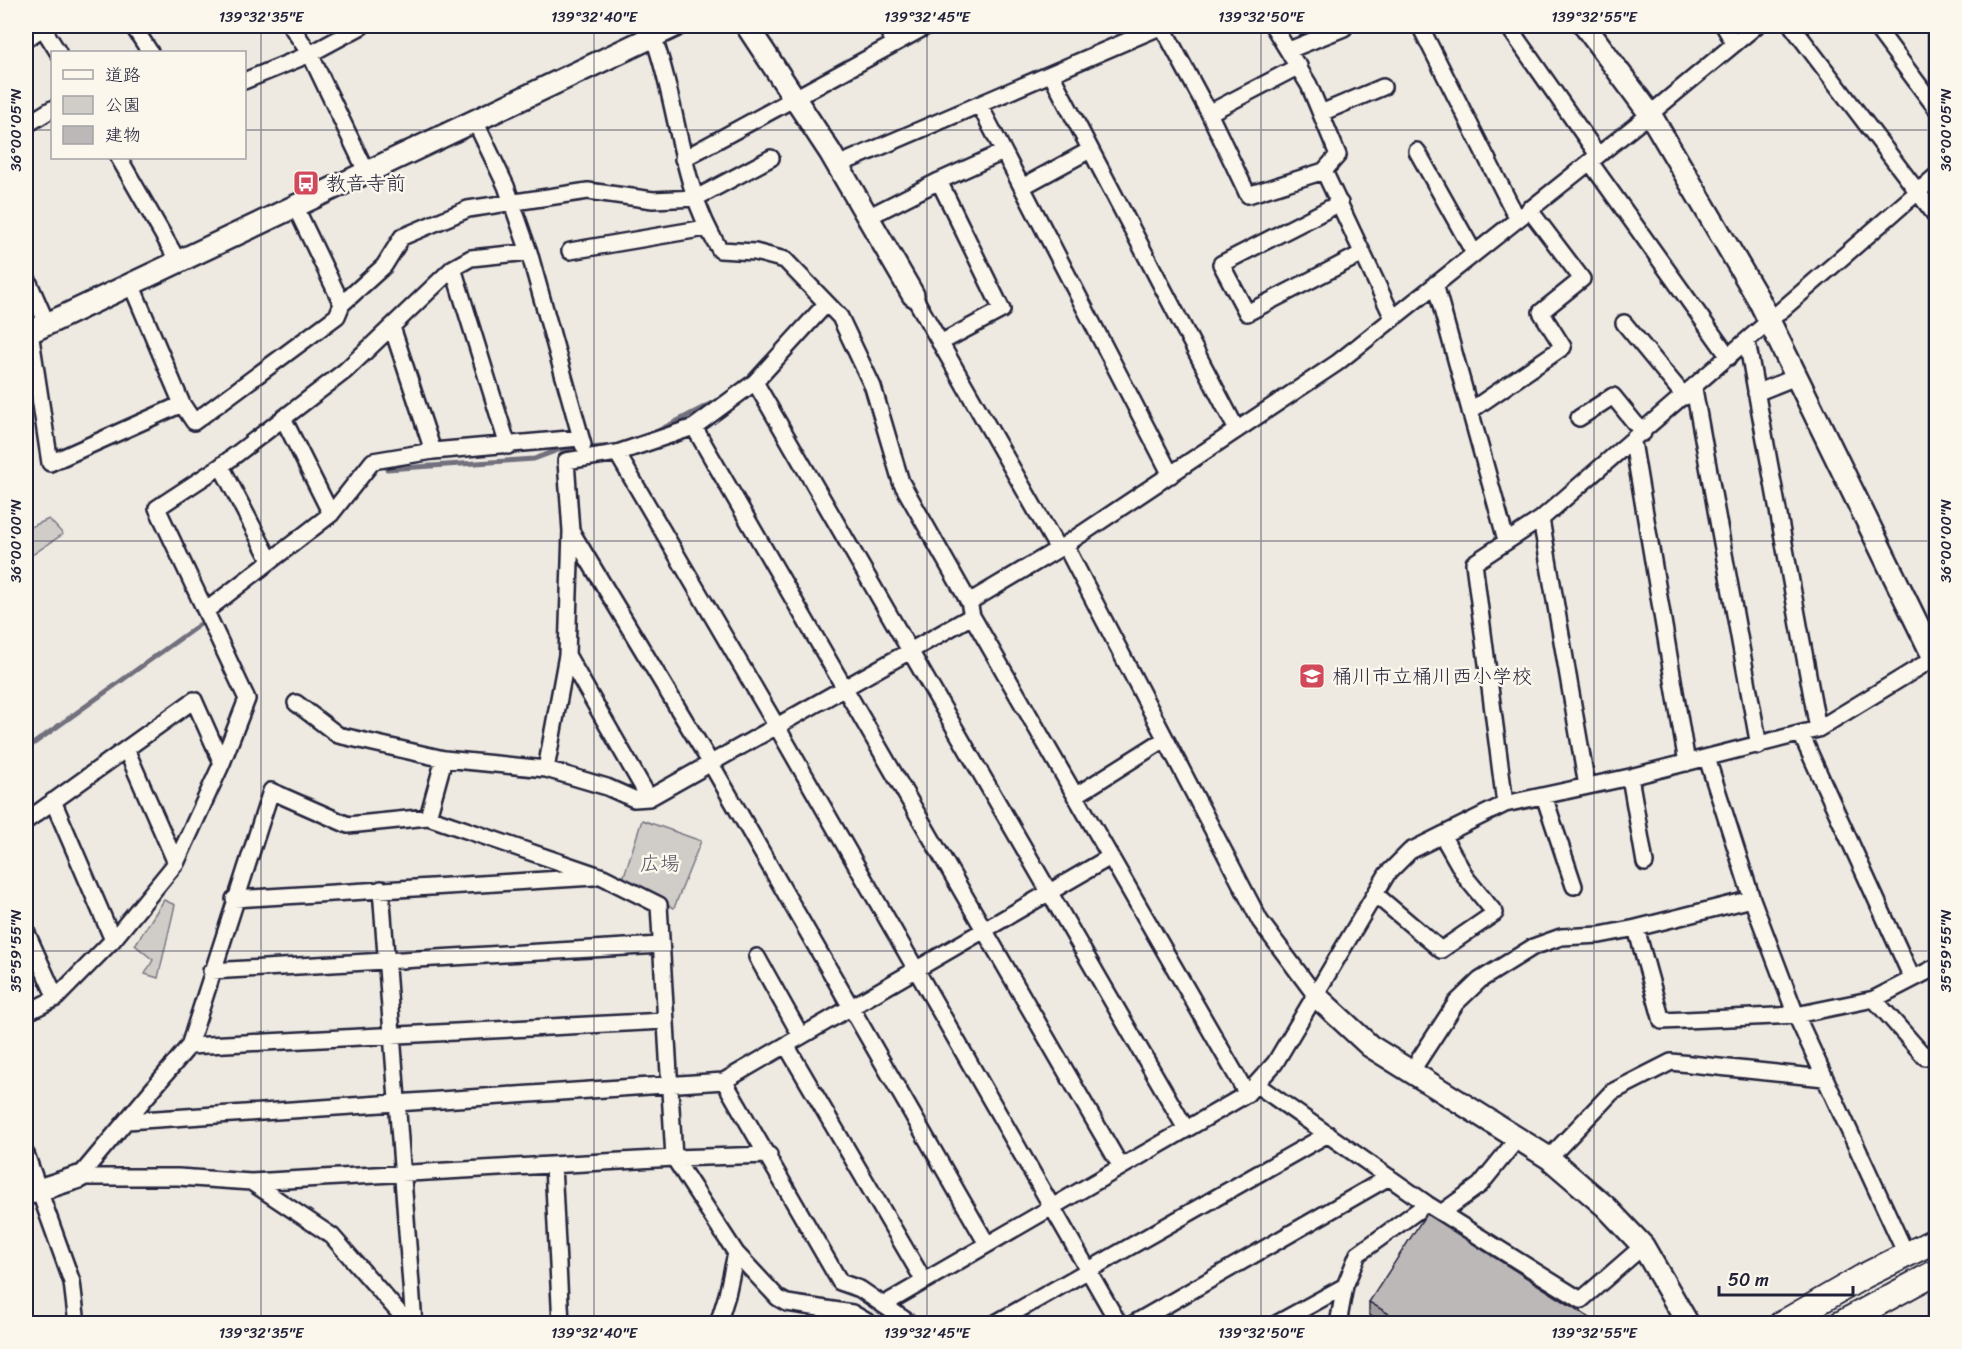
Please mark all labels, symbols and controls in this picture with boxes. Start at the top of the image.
text: 139°32'35"E [219,4,305,30]
text: 139°32'40"E [551,4,639,30]
text: 139°32'45"E [884,4,972,30]
text: 139°32'50"E [1218,4,1306,30]
text: 139°32'55"E [1551,4,1638,30]
legend [51,51,246,159]
text: 道路 [105,59,141,91]
text: 36°00'05"N [3,88,29,171]
text: 36°00'05"N [1933,88,1959,171]
text: 公園 [105,89,141,121]
text: 建物 [105,119,141,151]
place label: 教音寺前 [326,166,406,201]
bus stop icon: 教音寺前 [291,168,321,198]
text: 36°00'00"N [3,499,29,583]
text: 36°00'00"N [1933,499,1959,583]
place label: 桶川市立桶川西小学校 [1332,659,1532,694]
school or university icon: 桶川市立桶川西小学校 [1297,661,1327,691]
park label: 広場 [640,846,680,881]
text: 35°59'55"N [3,909,29,992]
text: 35°59'55"N [1933,909,1959,992]
scale bar [1719,1259,1852,1297]
text: 50 m [1728,1264,1769,1296]
text: 139°32'35"E [219,1320,305,1346]
text: 139°32'40"E [551,1320,639,1346]
text: 139°32'45"E [884,1320,972,1346]
text: 139°32'50"E [1218,1320,1306,1346]
text: 139°32'55"E [1551,1320,1638,1346]

